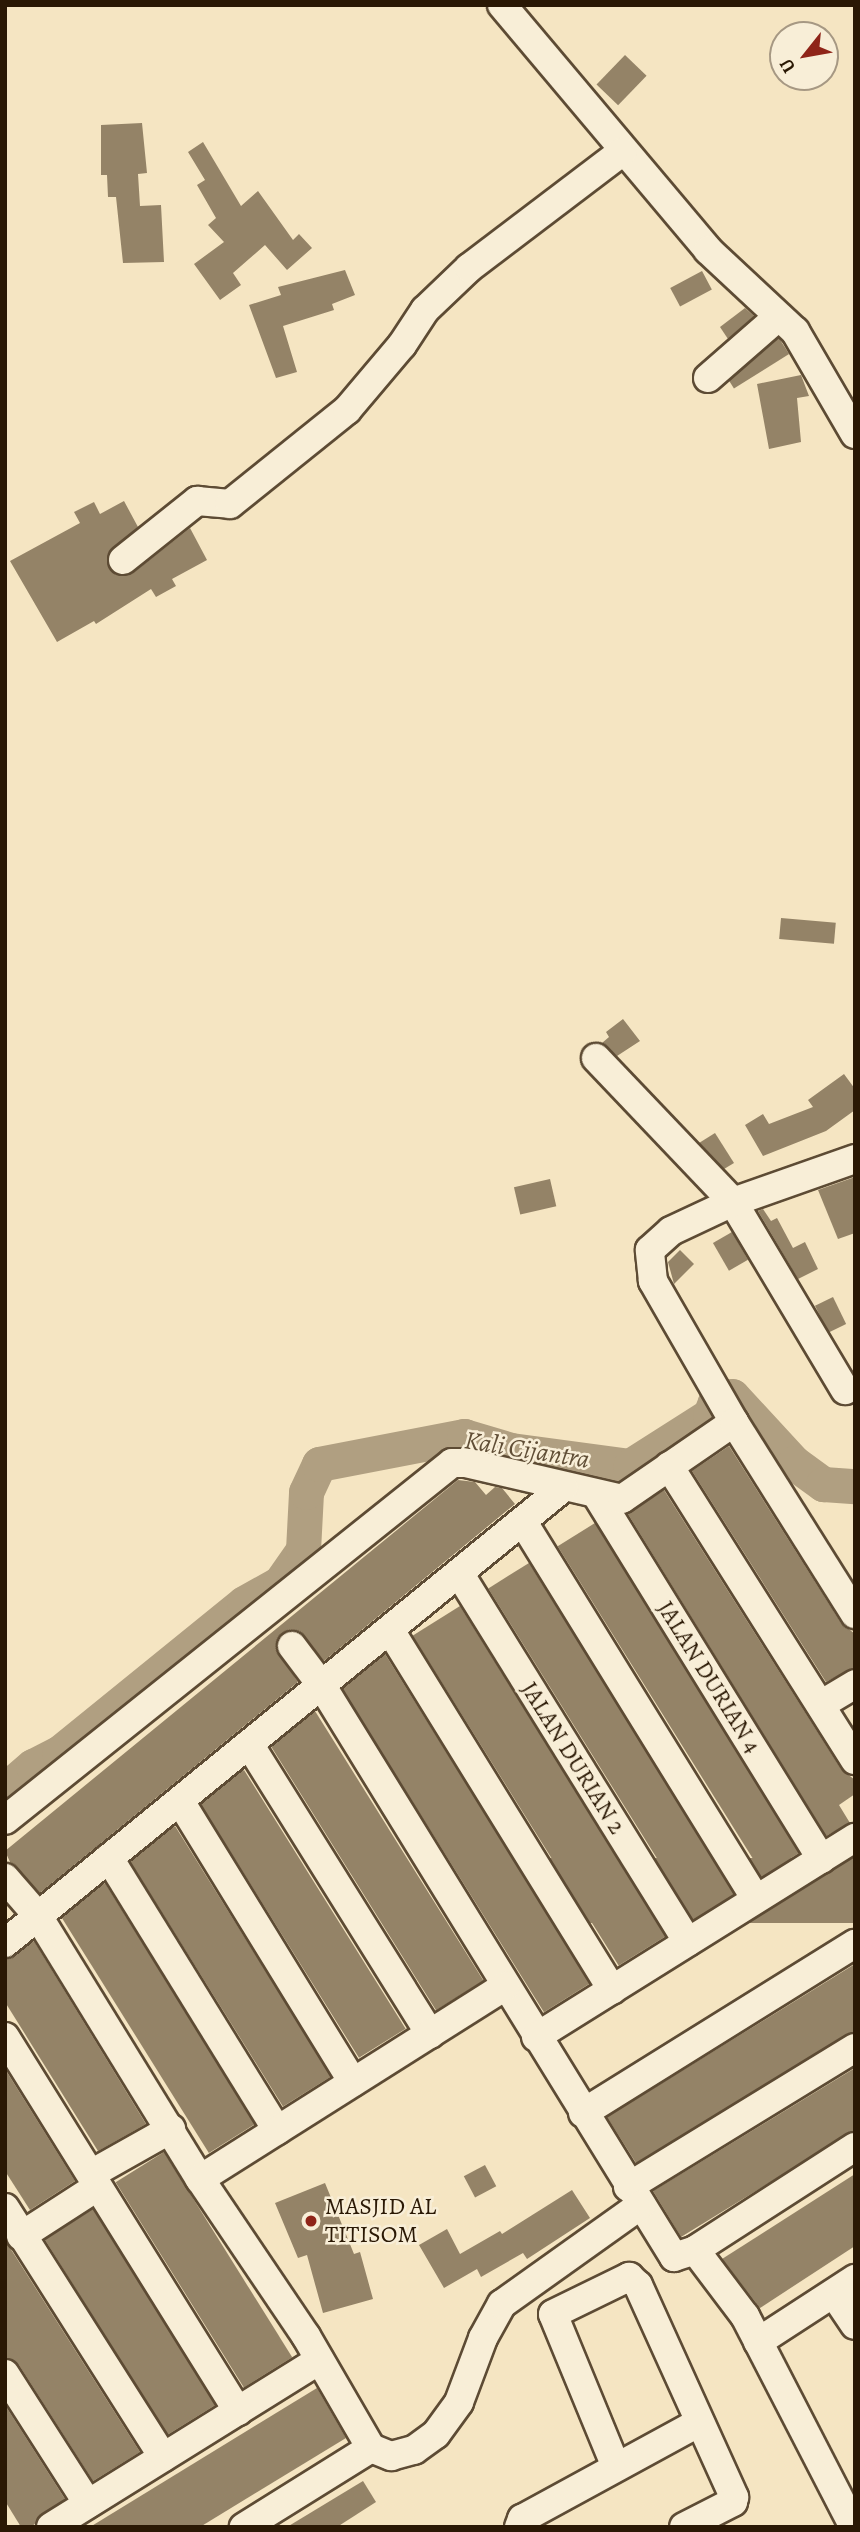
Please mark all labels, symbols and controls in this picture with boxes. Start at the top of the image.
north arrow [769,21,839,91]
text: U [773,54,802,78]
water label: Kali Cijantra [462,1425,592,1475]
street label: JALAN DURIAN 4 [651,1596,767,1758]
street label: JALAN DURIAN 2 [515,1677,631,1839]
place label: MASJID AL TITISOM [325,2193,436,2249]
marker: MASJID AL TITISOM [303,2213,319,2229]

